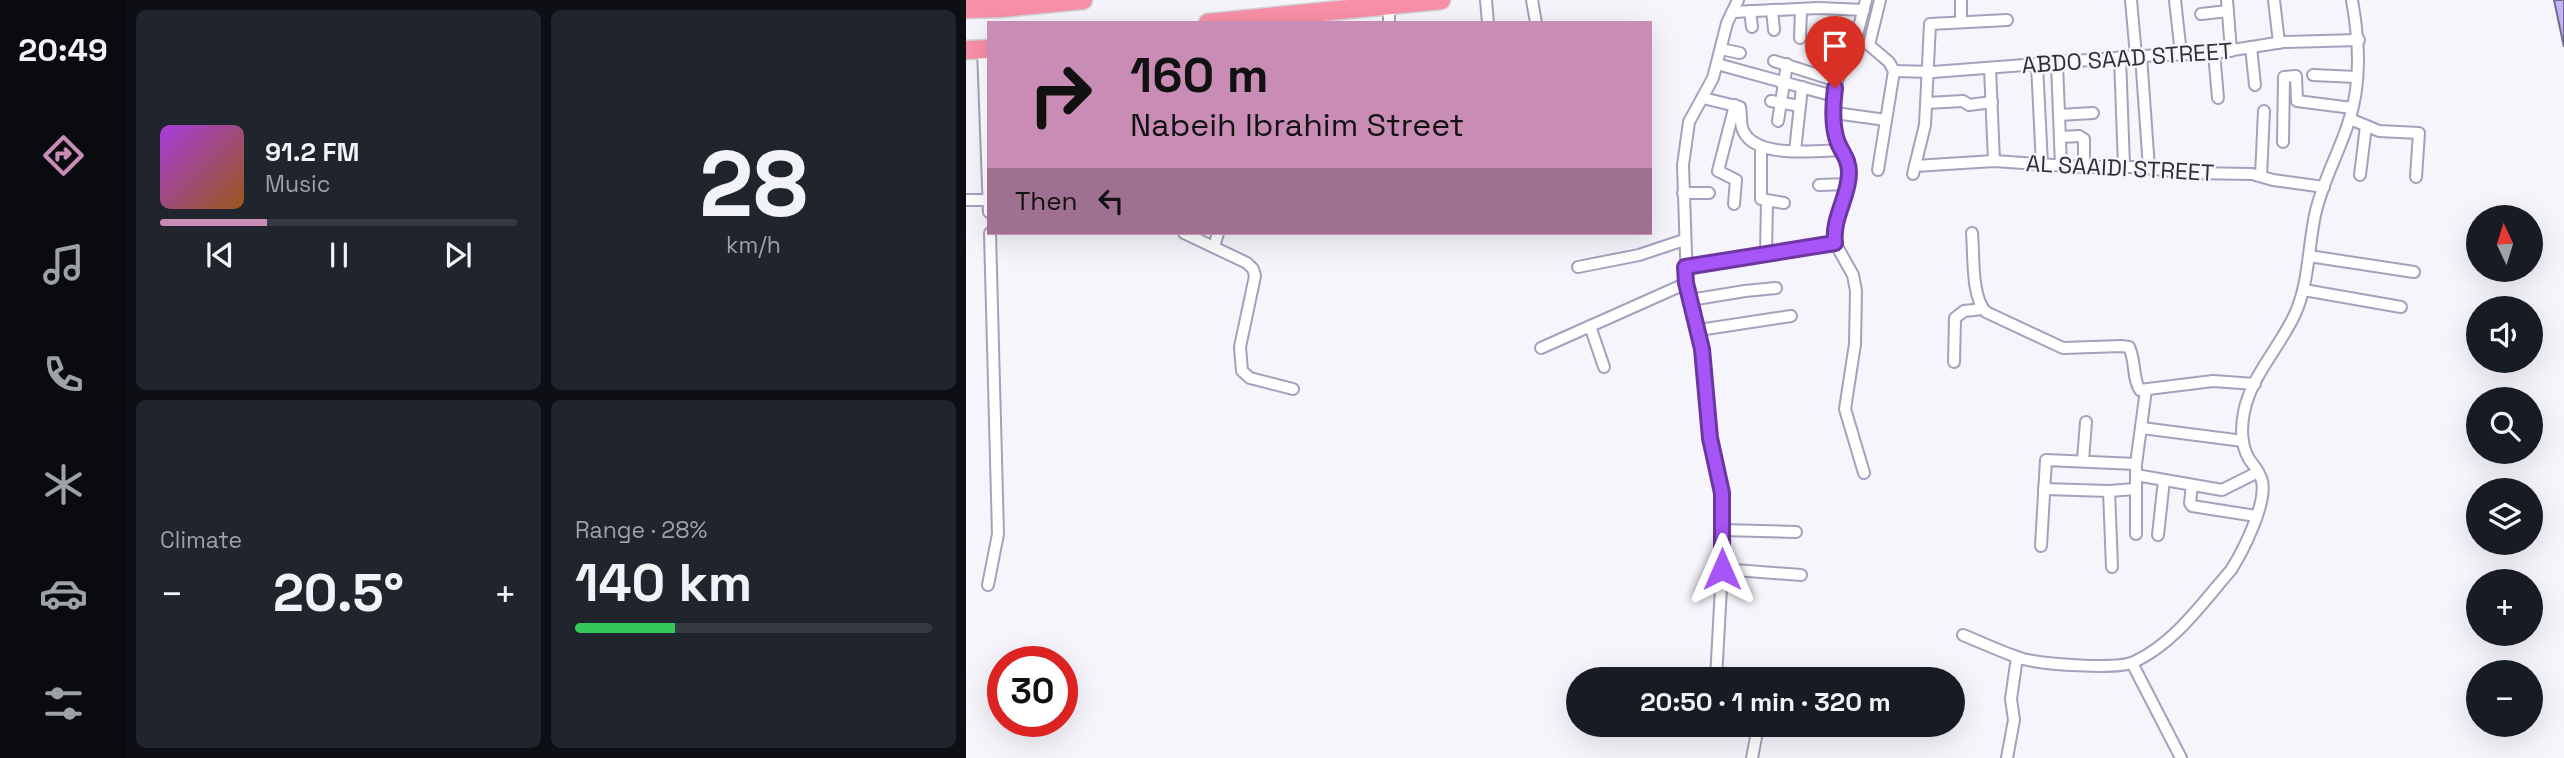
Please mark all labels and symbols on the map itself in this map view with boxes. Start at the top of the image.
pin [1805,16,1865,88]
street label: ABDO SAAD STREET [2021,36,2233,80]
street label: AL SAAIDI STREET [2025,148,2215,188]
north arrow [2466,205,2543,282]
position arrow [1685,532,1759,606]
speed limit sign: 30 [987,646,1078,737]

